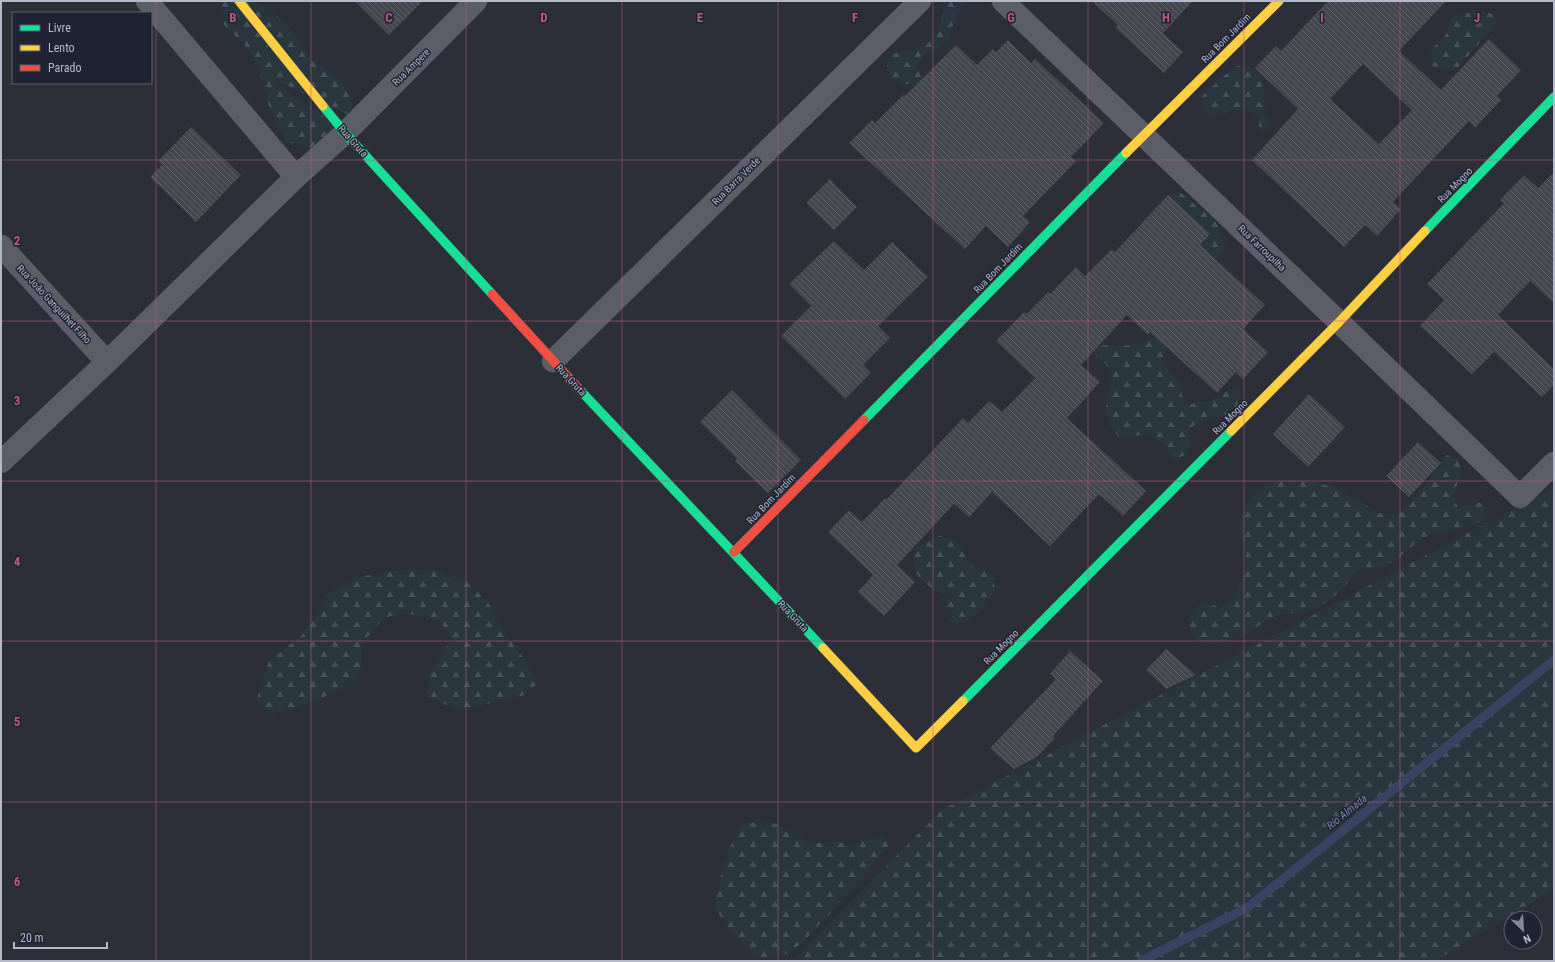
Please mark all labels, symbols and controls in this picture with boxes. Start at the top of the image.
text: B [229,10,237,25]
text: C [385,10,393,25]
text: D [540,10,548,25]
text: E [697,10,704,25]
text: F [852,10,858,25]
text: G [1007,10,1015,25]
text: H [1162,10,1170,25]
text: I [1320,10,1324,25]
text: J [1474,10,1480,25]
street label: Rua Bom Jardim [1199,11,1253,65]
legend [12,12,152,84]
text: Livre [48,21,71,35]
text: Lento [48,41,75,55]
street label: Rua Ampere [390,46,432,88]
text: Parado [48,61,81,75]
street label: Rua Gruta [336,123,370,159]
street label: Rua Barra Verde [710,155,762,207]
street label: Rua Mogno [1436,165,1474,205]
street label: Rua Farroupilha [1236,223,1288,274]
text: 2 [14,233,21,248]
street label: Rua Bom Jardim [971,241,1025,295]
street label: Rua João Ganguilhet Filho [15,263,93,345]
street label: Rua Gruta [554,362,588,398]
text: 3 [14,393,20,408]
street label: Rua Mogno [1210,397,1250,437]
street label: Rua Bom Jardim [744,472,798,526]
text: 4 [14,554,21,569]
street label: Rua Gruta [776,598,810,634]
street label: Rua Mogno [981,627,1021,667]
text: 5 [14,714,21,729]
water label: Río Almada [1324,792,1370,832]
text: 6 [14,874,21,889]
north arrow [1503,910,1543,950]
scale bar [14,924,107,950]
text: 20 m [20,931,44,945]
text: N [1521,931,1533,946]

